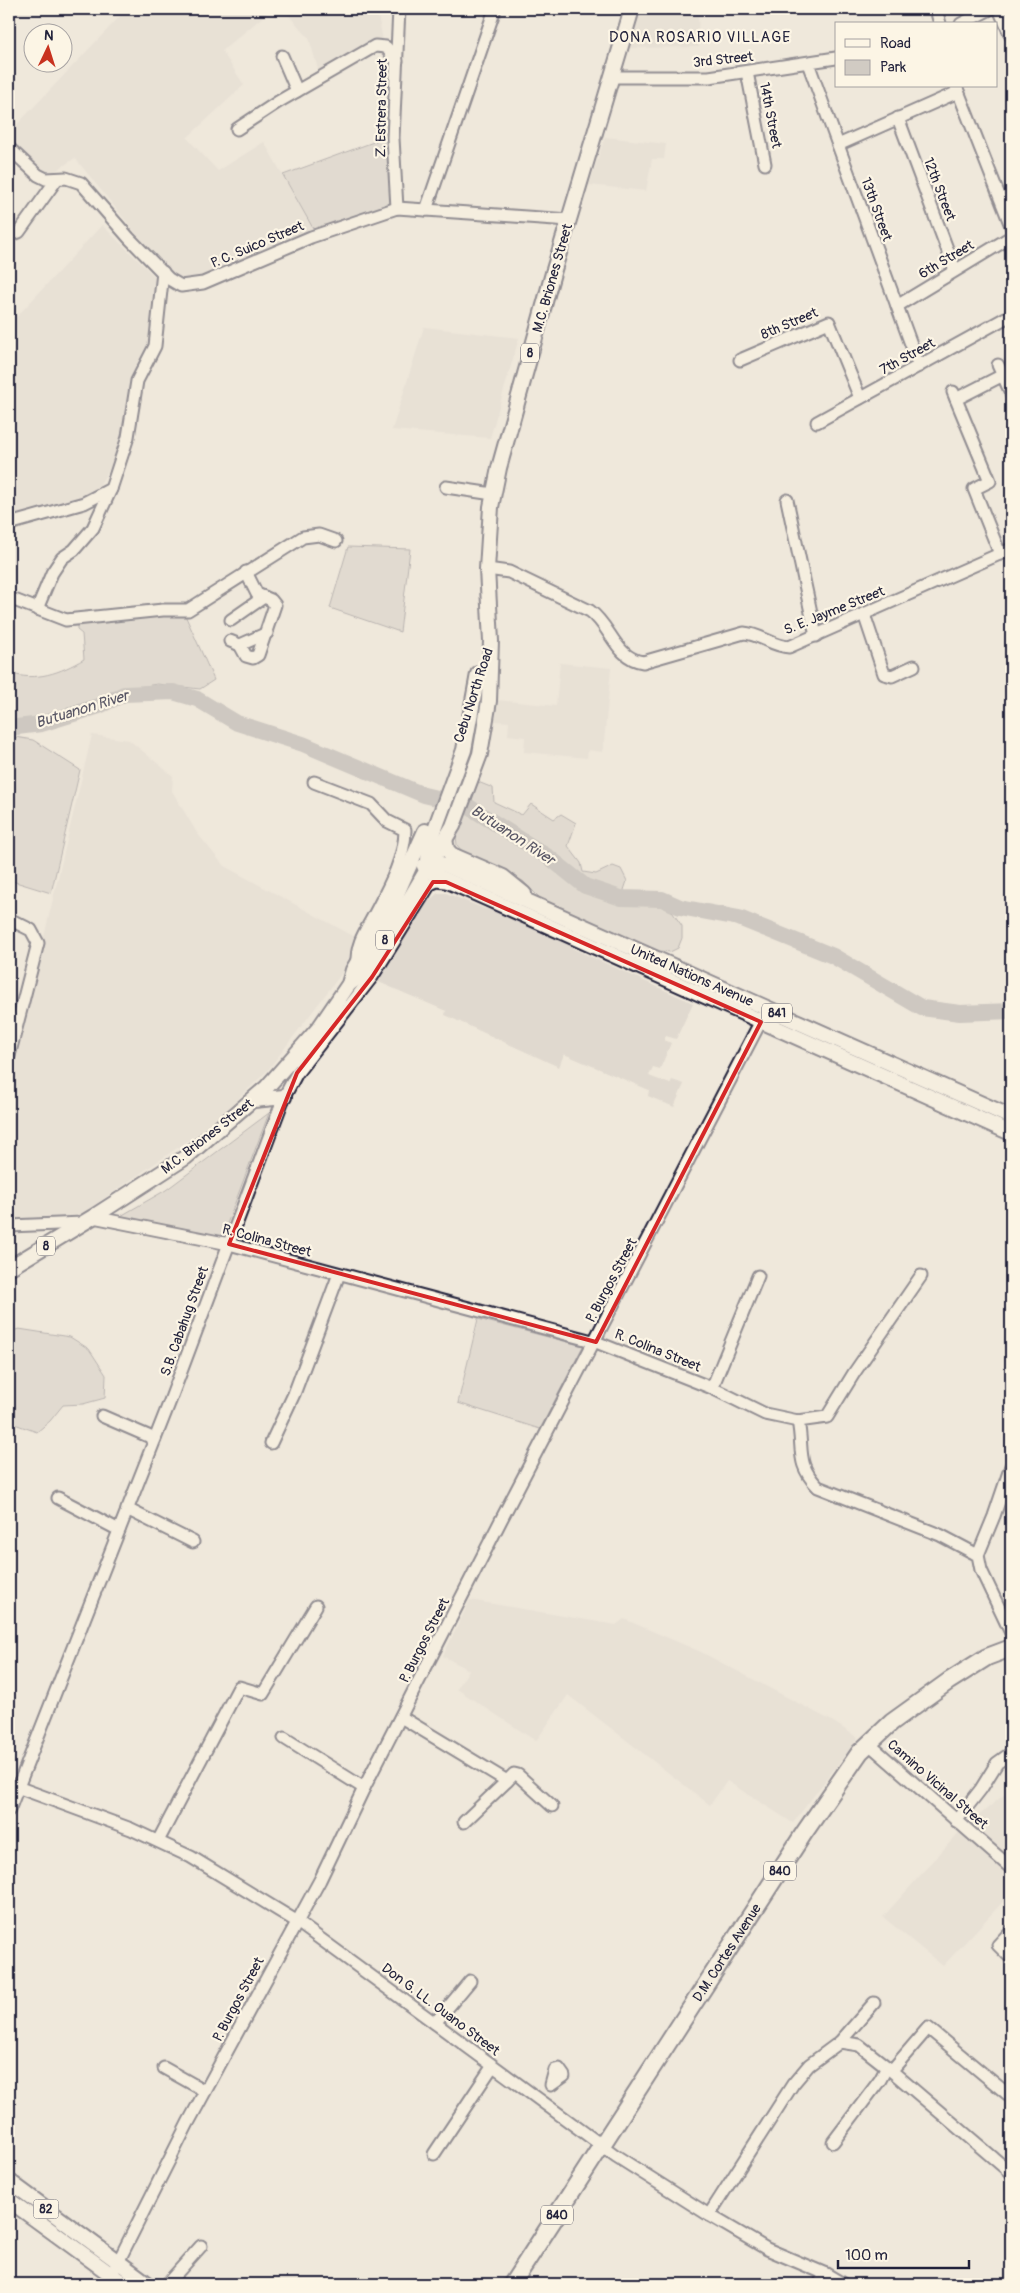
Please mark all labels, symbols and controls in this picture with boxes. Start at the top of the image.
north arrow [22,22,72,72]
legend [835,22,998,88]
text: N [44,27,54,44]
district label: DONA ROSARIO VILLAGE [609,28,791,47]
text: Road [880,34,911,53]
street label: 3rd Street [692,48,754,71]
street label: Z. Estrera Street [372,58,391,158]
text: Park [880,58,907,77]
street label: 14th Street [756,81,785,150]
street label: 12th Street [920,155,960,224]
street label: 13th Street [857,175,896,244]
street label: P. C. Suico Street [208,217,307,272]
street label: M.C. Briones Street [529,221,576,334]
street label: 6th Street [916,236,977,283]
street label: 8th Street [758,304,821,343]
street label: 7th Street [877,334,938,379]
road number: 8 [521,343,539,362]
street label: S. E. Jayme Street [781,582,887,638]
street label: Cebu North Road [450,645,497,745]
water label: Butuanon River [34,686,132,733]
water label: Butuanon River [467,801,559,870]
road number: 8 [376,930,394,950]
street label: United Nations Avenue [628,941,756,1010]
road number: 841 [762,1004,792,1022]
street label: M.C. Briones Street [158,1095,257,1178]
street label: R. Colina Street [220,1220,314,1261]
street label: P. Burgos Street [582,1235,641,1325]
road number: 8 [37,1236,55,1256]
street label: S.B. Cabahug Street [157,1264,212,1378]
street label: R. Colina Street [612,1325,704,1376]
street label: P. Burgos Street [396,1595,453,1686]
street label: Camino Vicinal Street [884,1736,992,1833]
road number: 840 [764,1862,796,1880]
street label: D.M. Cortes Avenue [689,1900,765,2005]
street label: P. Burgos Street [209,1954,268,2044]
street label: Don G. LL. Ouano Street [378,1960,503,2059]
road number: 82 [34,2200,58,2218]
road number: 840 [541,2206,573,2224]
scale bar [838,2238,969,2270]
text: 100 m [845,2246,888,2265]

